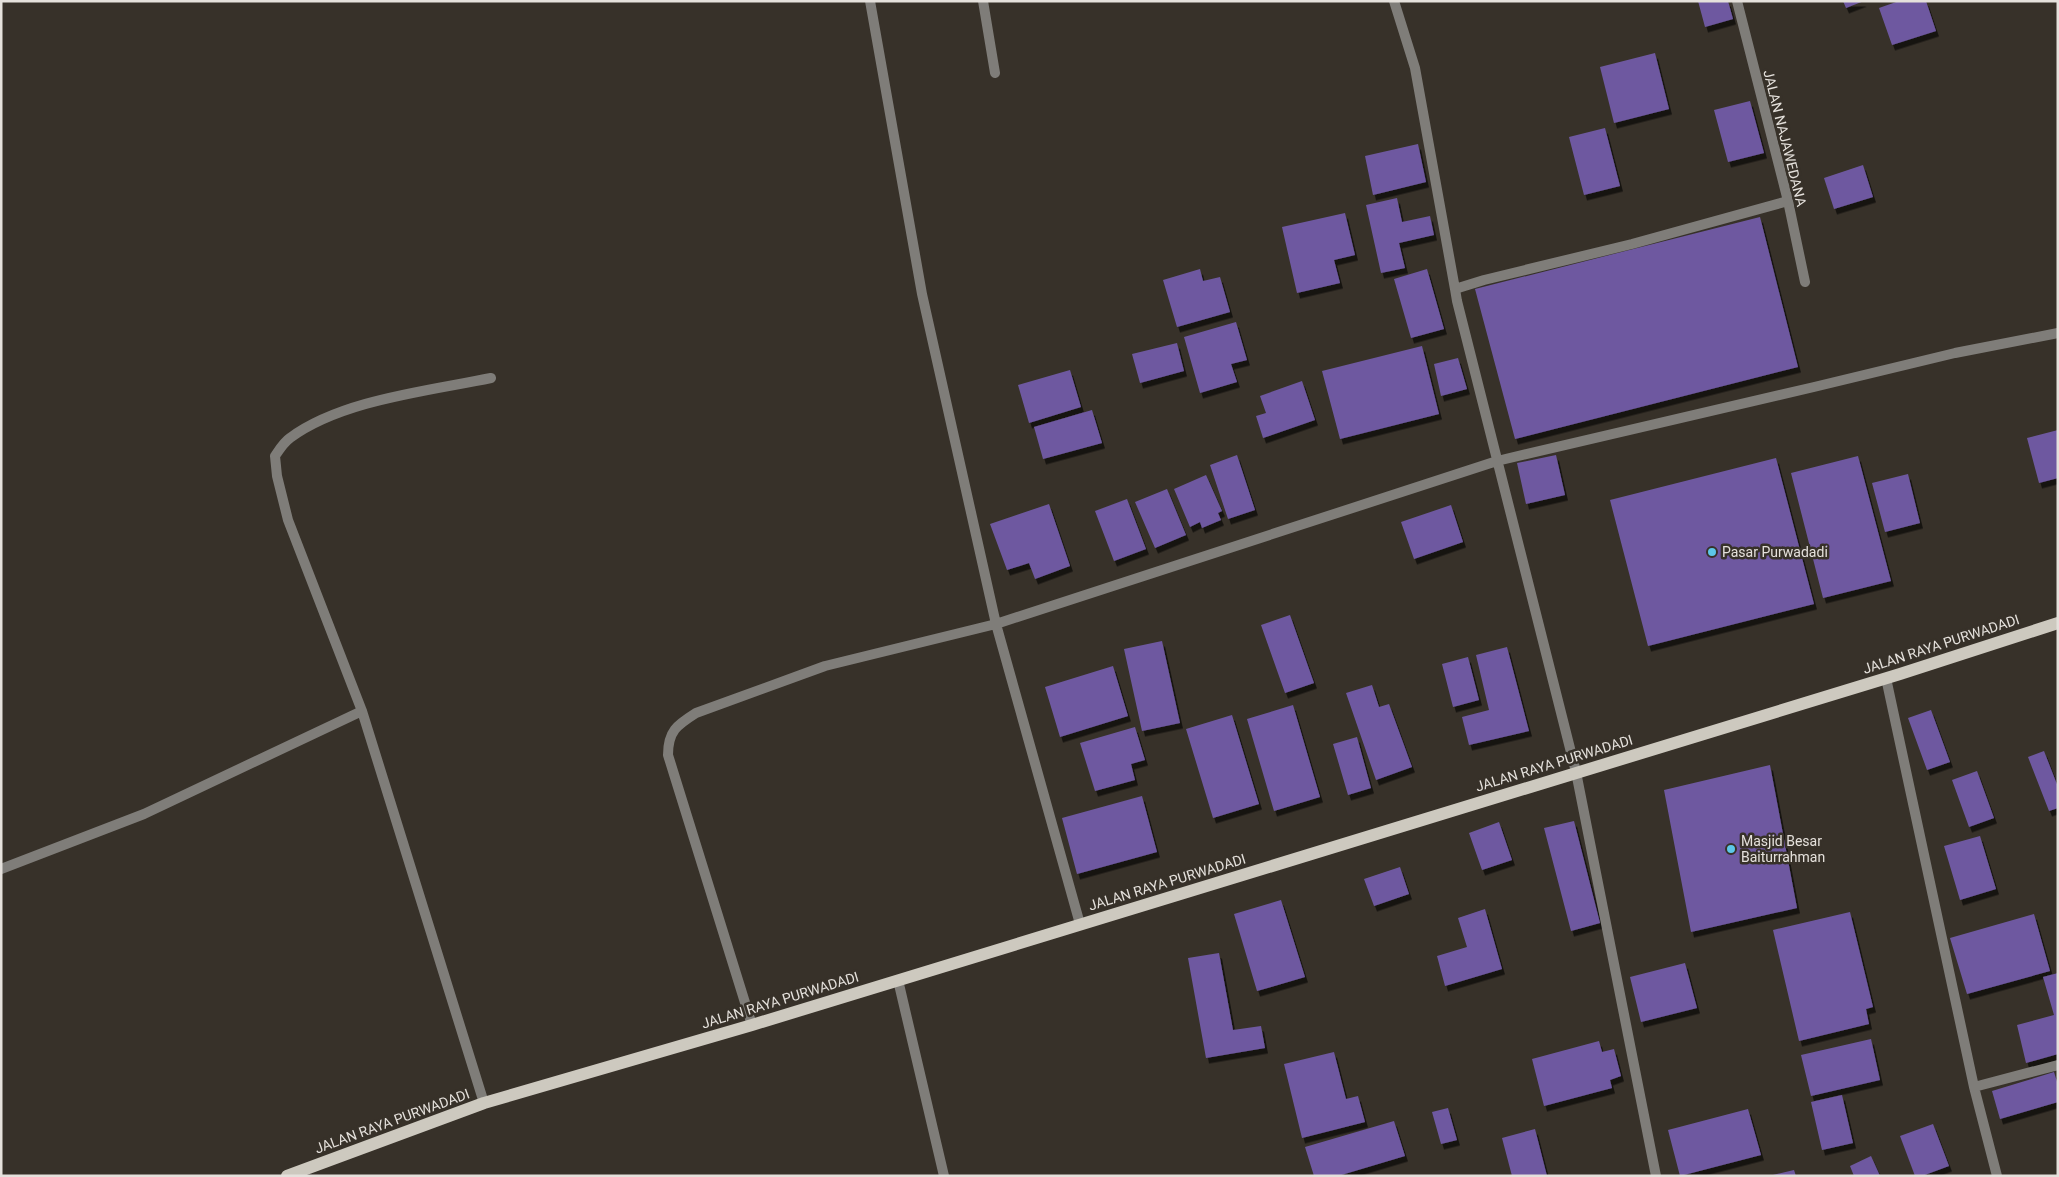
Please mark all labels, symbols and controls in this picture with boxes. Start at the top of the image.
street label: JALAN NAJAWEDANA [1760,68,1810,208]
place label: Pasar Purwadadi [1722,544,1828,560]
marker: Pasar Purwadadi [1706,546,1718,558]
street label: JALAN RAYA PURWADADI [1861,611,2021,677]
street label: JALAN RAYA PURWADADI [1474,731,1634,795]
place label: Masjid Besar Baiturrahman [1741,833,1825,865]
marker: Masjid Besar Baiturrahman [1725,843,1737,855]
street label: JALAN RAYA PURWADADI [1087,850,1247,914]
street label: JALAN RAYA PURWADADI [700,968,860,1032]
street label: JALAN RAYA PURWADADI [312,1086,472,1156]

